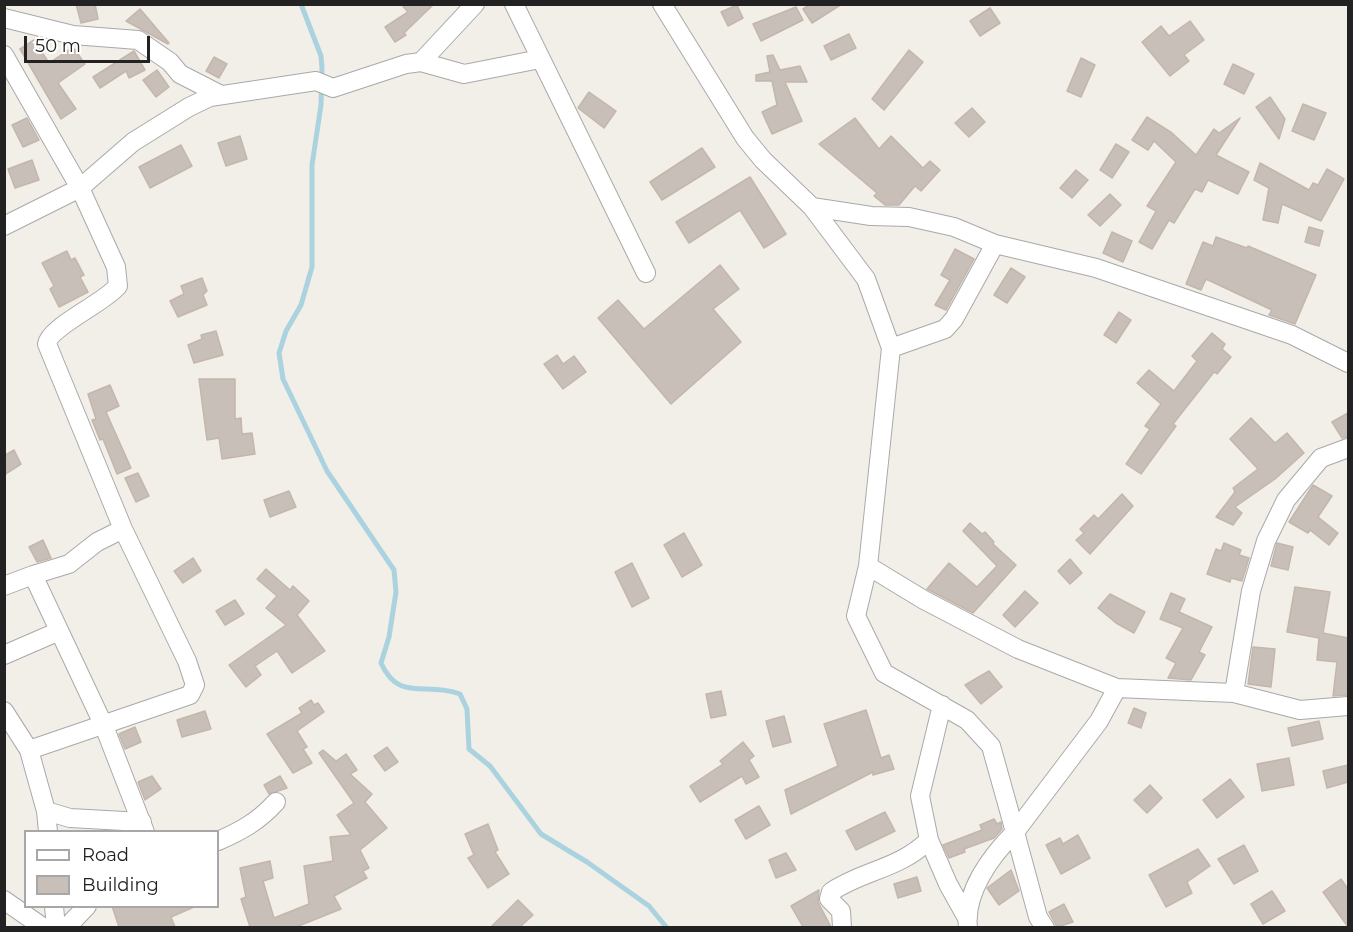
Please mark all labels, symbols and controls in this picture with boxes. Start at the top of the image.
scale bar [27,24,153,62]
text: 50 m [35,35,81,57]
legend [24,830,219,908]
text: Road [82,844,129,866]
text: Building [82,874,159,896]

